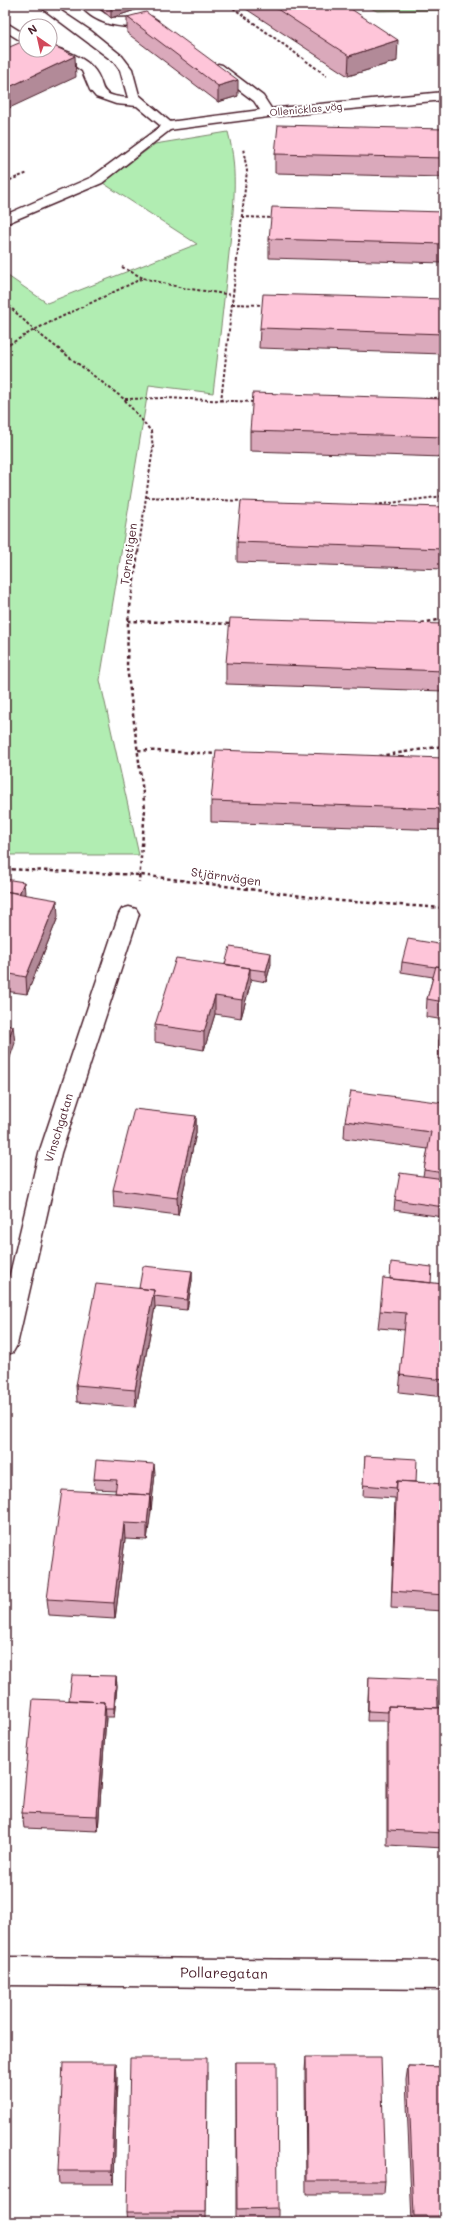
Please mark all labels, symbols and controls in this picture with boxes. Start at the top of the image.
north arrow [18,18,58,58]
text: N [24,21,40,38]
street label: Ollenicklas vög [269,99,343,119]
street label: Tornstigen [116,522,140,586]
street label: Stjärnvägen [190,863,262,889]
street label: Vinschgatan [40,1091,76,1164]
street label: Pollaregatan [180,1962,268,1983]

